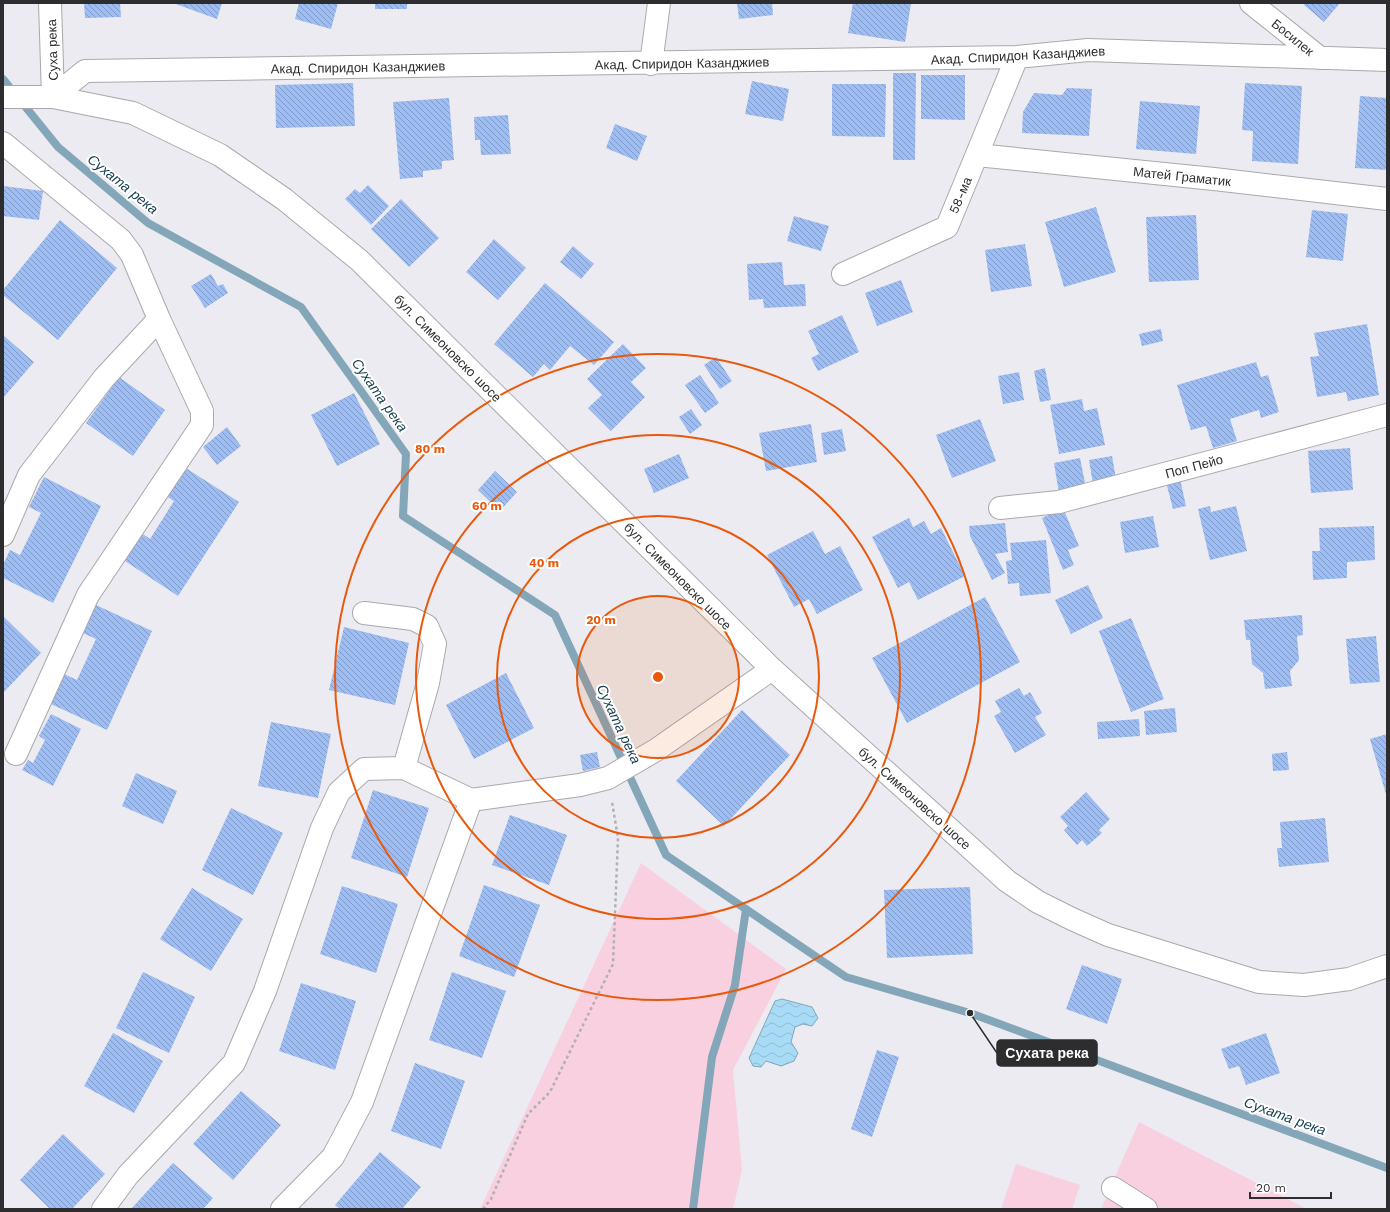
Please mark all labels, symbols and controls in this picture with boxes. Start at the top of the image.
street label: Босилек [1269,16,1317,59]
street label: Суха река [44,18,61,81]
street label: Акад. Спиридон Казанджиев [930,43,1106,68]
street label: Акад. Спиридон Казанджиев [595,54,770,73]
street label: Акад. Спиридон Казанджиев [271,58,446,77]
water label: Сухата река [85,151,161,217]
street label: Матей Граматик [1132,164,1232,189]
street label: 58-ма [946,174,975,216]
street label: бул. Симеоновско шосе [391,292,504,405]
water label: Сухата река [349,355,411,435]
text: 80 m [415,442,445,456]
street label: Поп Пейо [1164,452,1225,481]
text: 60 m [472,499,502,513]
street label: бул. Симеоновско шосе [621,520,734,633]
text: 40 m [529,556,559,570]
text: 20 m [586,613,616,627]
centre of rings [651,670,665,684]
water label: Сухата река [594,682,644,766]
street label: бул. Симеоновско шосе [856,744,974,853]
callout: Сухата река [997,1040,1097,1066]
text: Сухата река [1005,1045,1089,1061]
water label: Сухата река [1242,1094,1328,1138]
scale bar [1250,1174,1331,1200]
text: 20 m [1256,1181,1286,1195]

